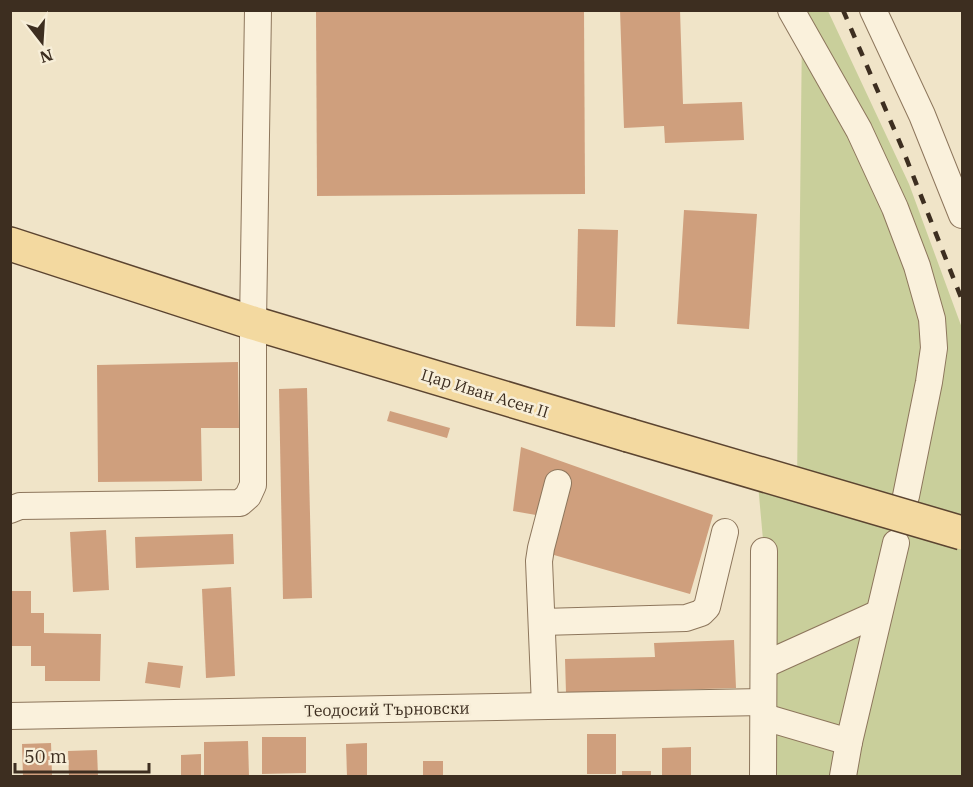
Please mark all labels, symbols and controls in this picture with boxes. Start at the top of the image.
north arrow [12,12,72,72]
text: N [37,45,55,68]
street label: Цар Иван Асен II [419,364,551,422]
street label: Теодосий Търновски [304,698,470,720]
scale bar [15,736,148,774]
text: 50 m [24,745,67,768]

